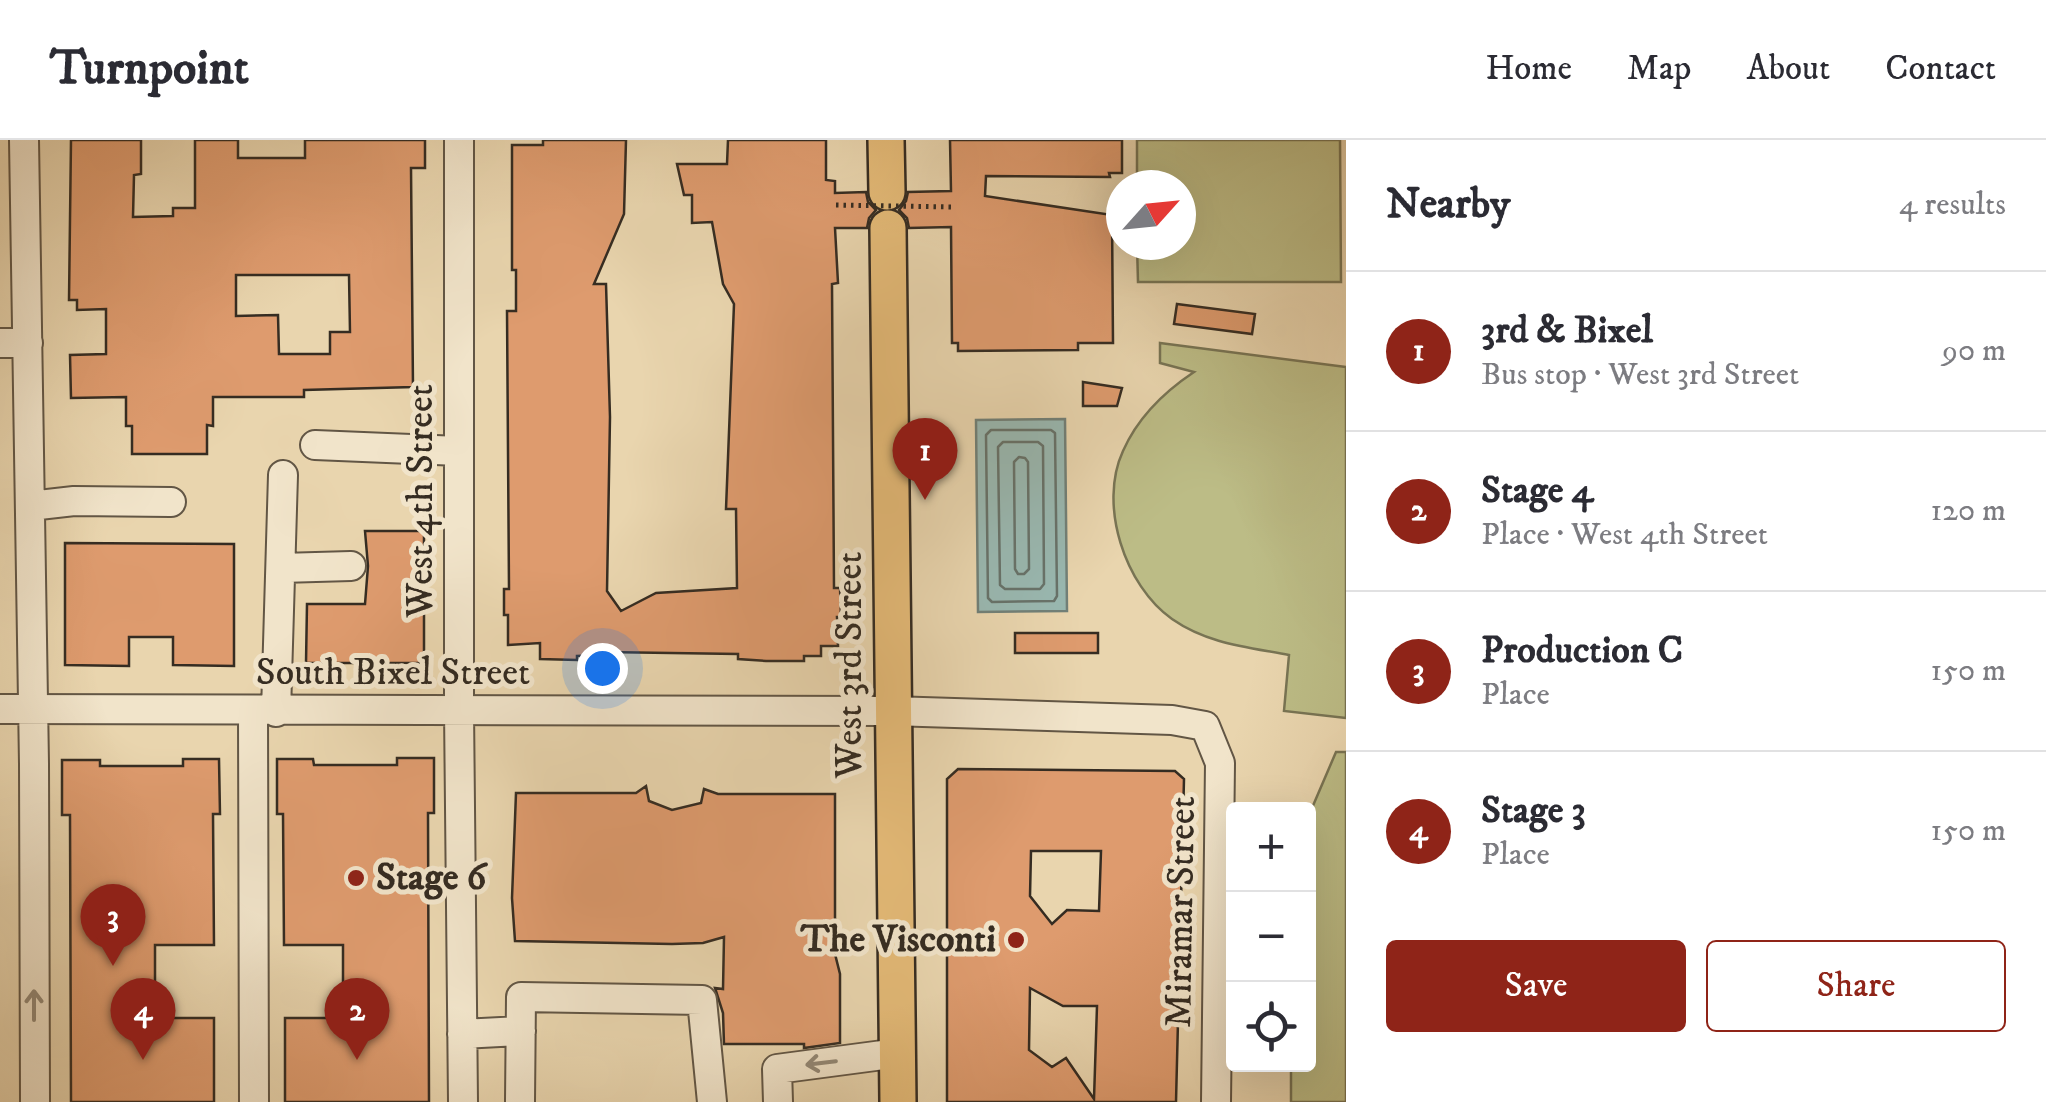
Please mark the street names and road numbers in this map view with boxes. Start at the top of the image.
street label: West 4th Street [397,384,445,619]
street label: West 3rd Street [826,552,874,779]
street label: South Bixel Street [256,649,530,697]
street label: Miramar Street [1155,796,1207,1028]

